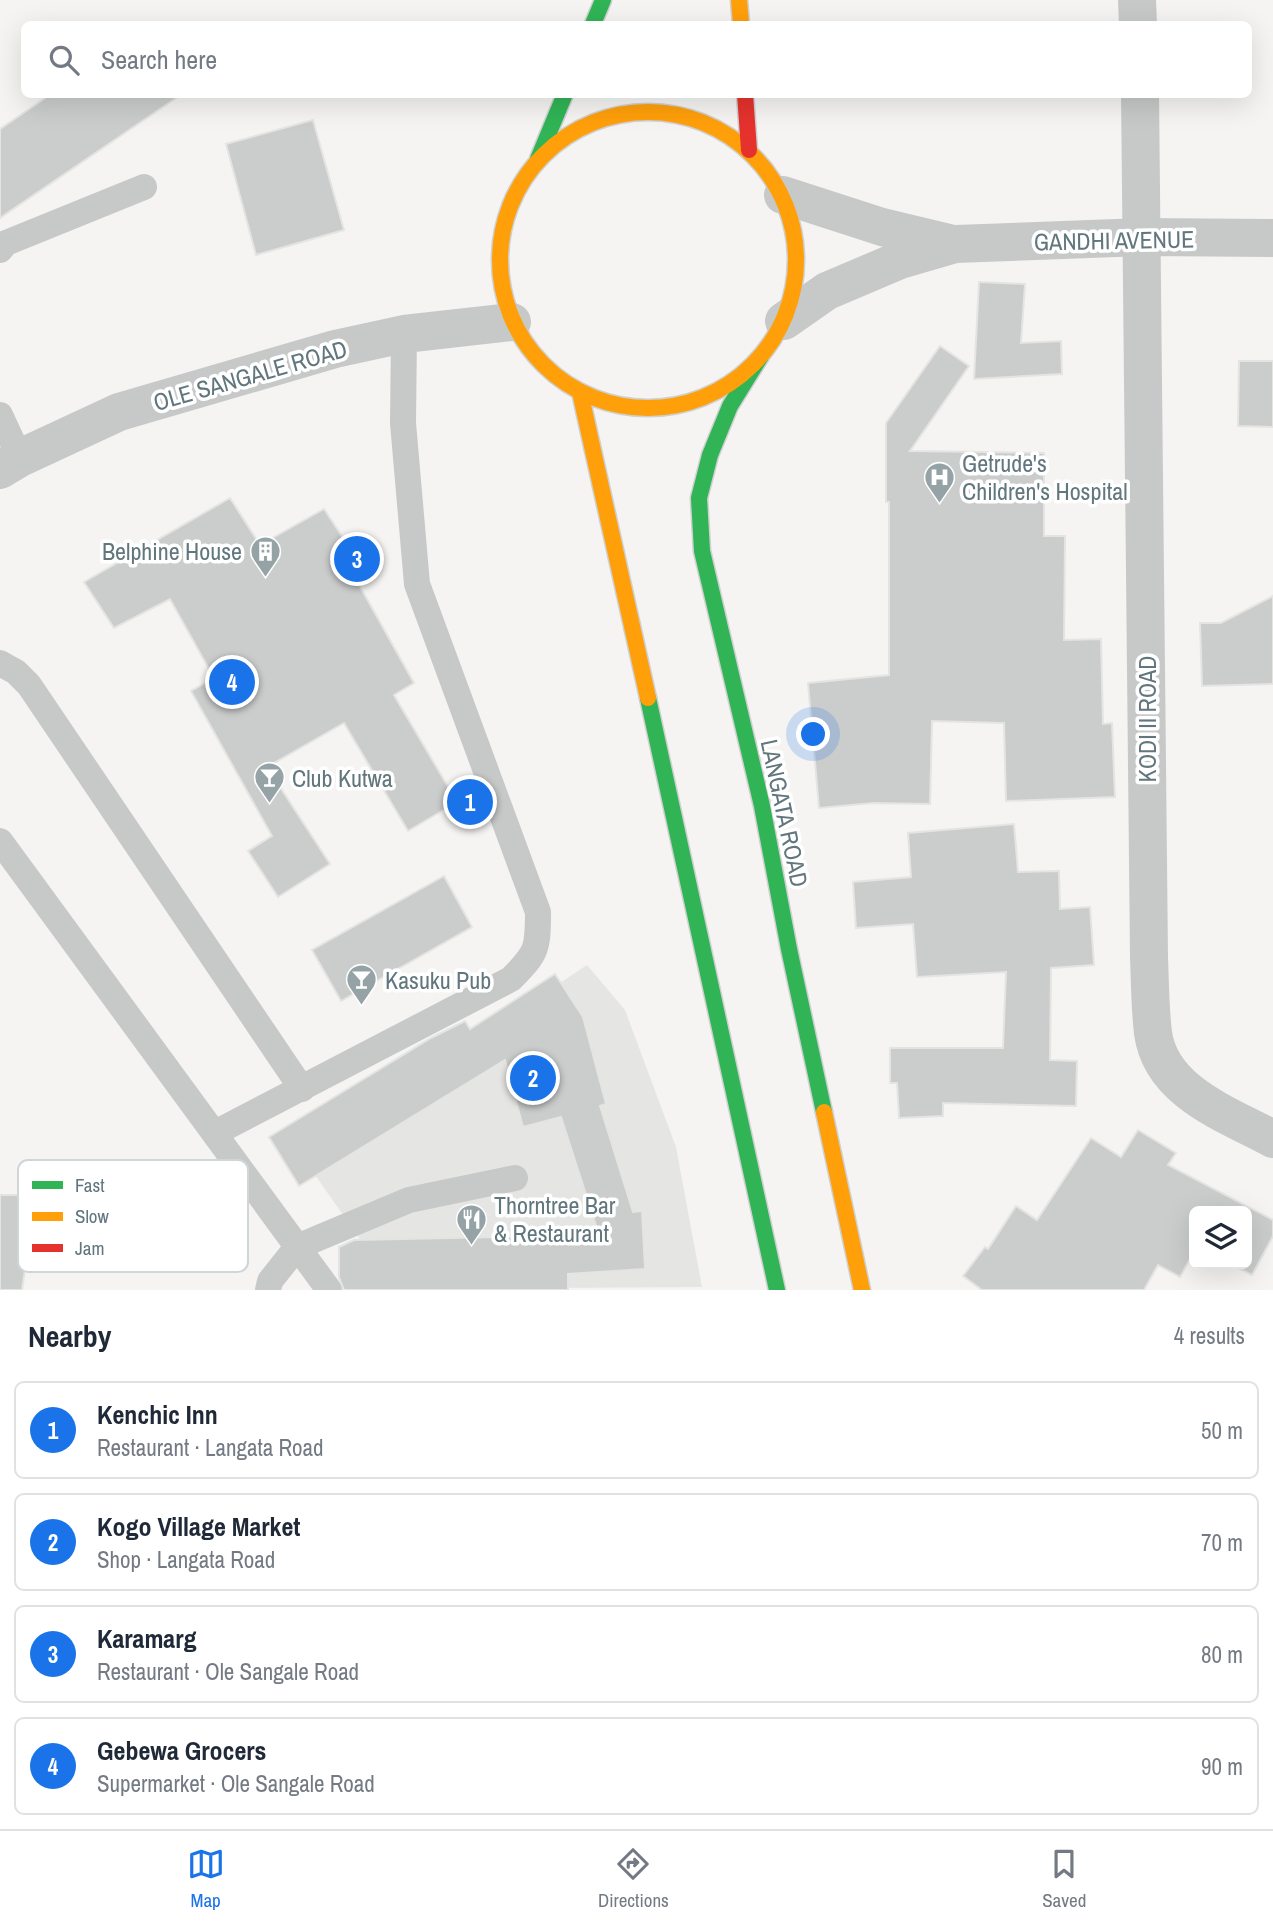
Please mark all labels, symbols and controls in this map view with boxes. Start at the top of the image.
search box [21,21,1252,98]
icon: search [45,41,83,79]
text: Search here [101,42,217,77]
street label: GANDHI AVENUE [1034,223,1194,257]
street label: OLE SANGALE ROAD [149,332,351,418]
place label: Getrude's Children's Hospital [962,447,1128,507]
hospital icon: Getrude's Children's Hospital [922,460,956,504]
pin: 3 [334,533,380,585]
building icon: Belphine House [248,534,282,578]
place label: Belphine House [102,535,242,567]
pin: 4 [209,656,255,708]
street label: KODI II ROAD [1131,656,1163,782]
your location [796,717,830,751]
street label: LANGATA ROAD [754,736,816,890]
bar icon: Club Kutwa [252,761,286,805]
place label: Club Kutwa [292,762,393,794]
pin: 1 [447,776,493,828]
bar icon: Kasuku Pub [345,963,379,1007]
place label: Kasuku Pub [385,964,491,996]
pin: 2 [510,1052,556,1104]
legend [18,1160,248,1272]
text: Fast [75,1172,105,1198]
place label: Thorntree Bar & Restaurant [494,1189,616,1249]
restaurant icon: Thorntree Bar & Restaurant [454,1202,488,1246]
text: Slow [75,1203,110,1229]
map controls [1189,1206,1252,1269]
button: layers [1189,1206,1252,1269]
text: Jam [75,1235,104,1261]
text: Nearby [28,1316,111,1356]
text: 4 results [1174,1320,1245,1351]
text: Kenchic Inn [97,1397,218,1432]
text: 1 [48,1415,58,1446]
text: 50 m [1201,1415,1243,1446]
text: Restaurant · Langata Road [97,1432,323,1463]
text: Kogo Village Market [97,1509,300,1544]
text: 2 [48,1527,58,1558]
text: 70 m [1201,1527,1243,1558]
text: Shop · Langata Road [97,1544,275,1575]
text: Karamarg [97,1621,197,1656]
text: 3 [48,1639,58,1670]
text: 80 m [1201,1639,1243,1670]
text: Restaurant · Ole Sangale Road [97,1656,359,1687]
text: Gebewa Grocers [97,1733,266,1768]
text: 4 [48,1751,58,1782]
text: 90 m [1201,1751,1243,1782]
text: Supermarket · Ole Sangale Road [97,1768,375,1799]
tab: Map [187,1845,225,1913]
tab: Directions [598,1845,669,1913]
tab: Saved [1042,1845,1086,1913]

